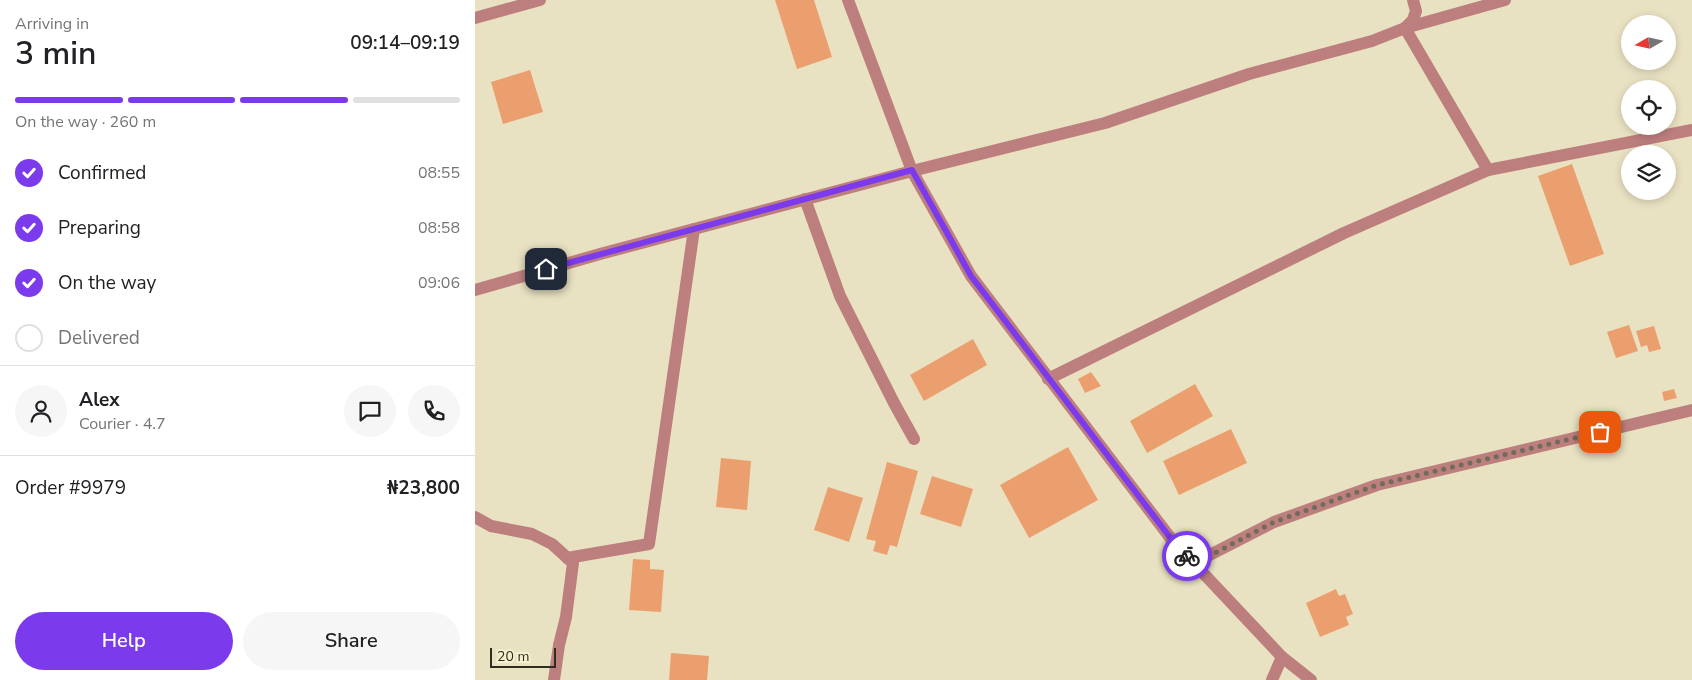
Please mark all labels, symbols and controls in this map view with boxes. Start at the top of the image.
text: Arriving in [15,13,89,35]
north arrow [1621,15,1676,70]
map controls [1621,15,1676,200]
text: 09:14–09:19 [350,30,460,56]
text: 3 min [15,32,97,75]
button: locate [1621,80,1676,135]
text: On the way · 260 m [15,111,156,133]
button: layers [1621,145,1676,200]
icon: check [15,159,43,187]
text: Confirmed [58,160,146,186]
text: 08:55 [418,162,460,184]
icon: check [15,214,43,242]
text: Preparing [58,215,141,241]
text: 08:58 [418,217,460,239]
pin [525,248,567,290]
icon: home [532,255,560,283]
icon: check [15,269,43,297]
text: On the way [58,270,156,296]
text: 09:06 [418,272,460,294]
text: Delivered [58,325,140,351]
button: person [15,385,67,437]
button: chat [344,385,396,437]
button: phone [408,385,460,437]
text: Alex [79,387,120,413]
pin [1579,411,1621,453]
text: Courier · 4.7 [79,413,165,435]
icon: bag [1586,418,1614,446]
text: Order #9979 [15,475,126,501]
text: ₦23,800 [387,475,460,501]
courier [1162,531,1212,581]
icon: bike [1173,542,1201,570]
button: Help [15,612,233,670]
button: Share [243,612,460,670]
scale bar [490,645,556,668]
text: 20 m [497,647,529,666]

